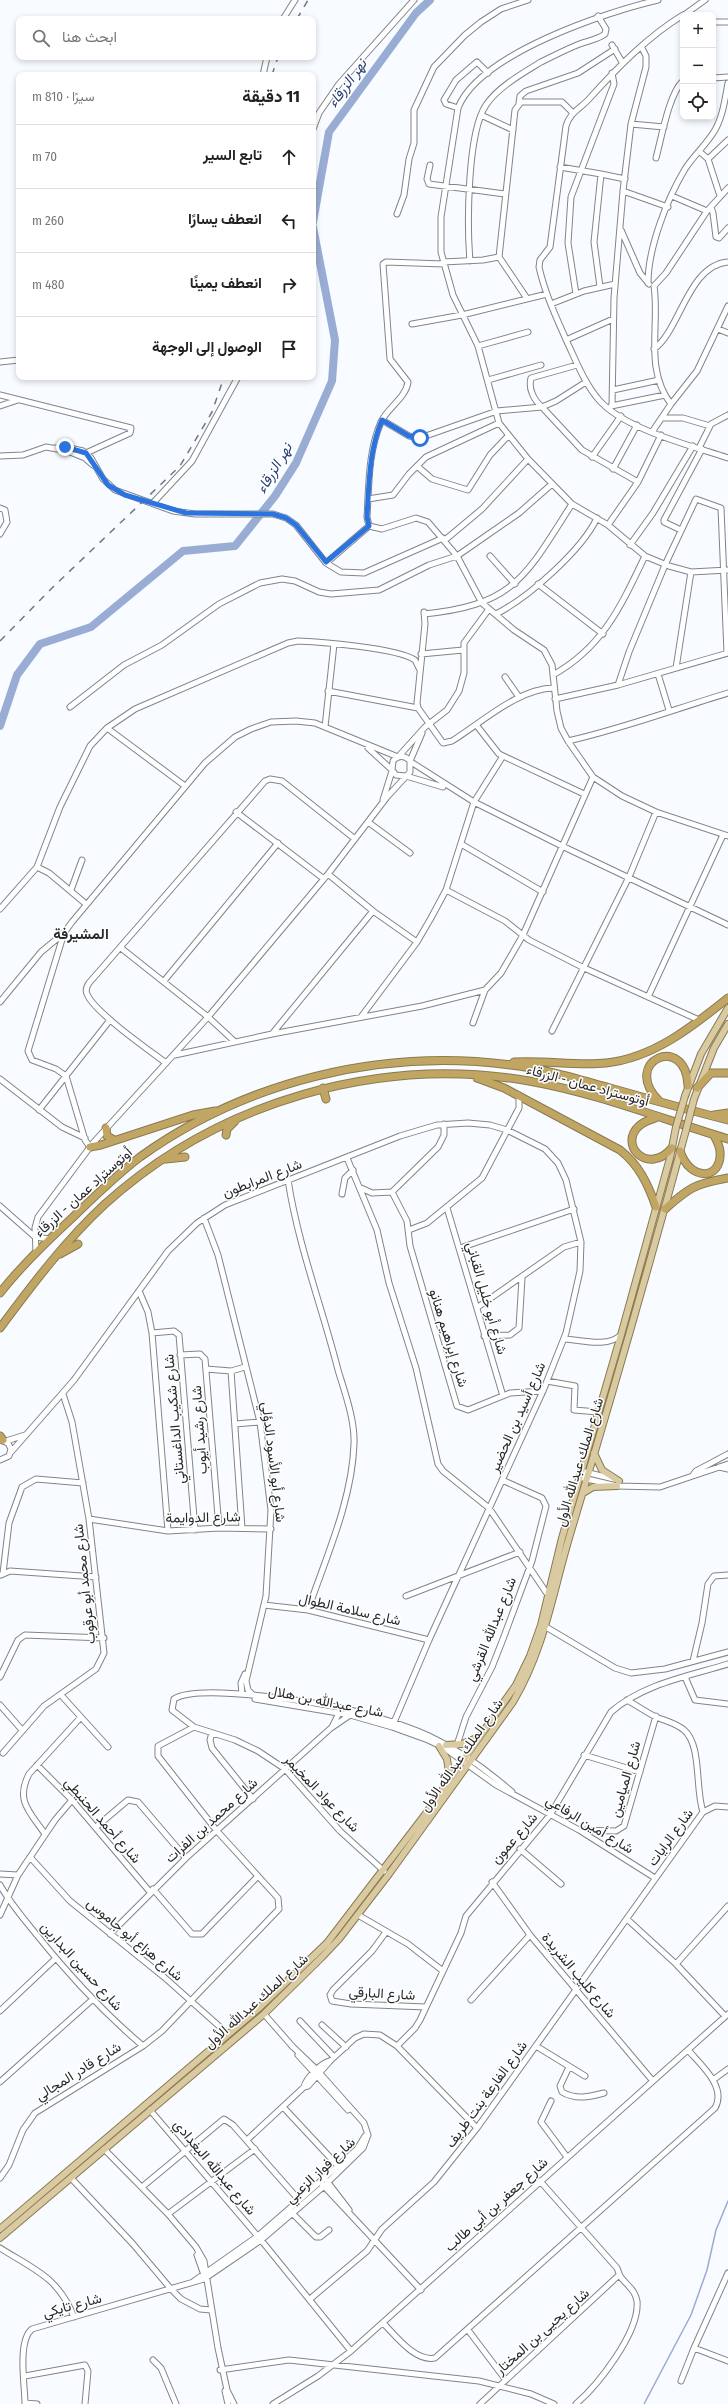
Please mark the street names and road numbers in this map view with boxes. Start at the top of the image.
street label: أوتوستراد عمان - الزرقاء [525,1061,651,1110]
street label: أوتوستراد عمان - الزرقاء [31,1144,136,1241]
street label: شارع المرابطون [220,1156,305,1203]
street label: شارع أبو خليل القباني [459,1240,511,1357]
street label: شارع إبراهيم هنانو [424,1287,472,1390]
street label: شارع شكيب الداغستاني [160,1353,192,1485]
street label: شارع أسيد بن الحضير [485,1359,551,1477]
street label: شارع رشيد أيوب [188,1385,213,1475]
street label: شارع الملك عبدالله الأول [552,1396,609,1529]
street label: شارع أبو الأسود الدؤلي [255,1401,289,1523]
street label: شارع الدوايمة [165,1508,241,1529]
street label: شارع محمد أبو عرقوب [70,1523,101,1645]
street label: شارع عبدالله القرشي [463,1575,523,1685]
street label: شارع سلامة الطوال [297,1589,403,1631]
street label: شارع عبدالله بن هلال [267,1682,385,1723]
street label: شارع الملك عبدالله الأول [416,1695,508,1816]
street label: شارع الميامين [606,1739,646,1820]
street label: شارع عواد المخيمر [278,1750,363,1837]
street label: شارع أحمد الحنيطي [59,1774,144,1869]
street label: شارع محمد بن الفرات [161,1774,263,1868]
street label: شارع أمين الرفاعي [541,1792,637,1860]
street label: شارع الرايات [644,1805,699,1870]
street label: شارع عمون [487,1809,543,1869]
street label: شارع هزاع أبو جاموس [82,1894,186,1986]
street label: شارع حسين البدارين [36,1918,126,2016]
street label: شارع كليب الشريدة [536,1929,619,2023]
street label: شارع الملك عبدالله الأول [201,1950,313,2054]
street label: شارع البارقي [348,1983,416,2007]
street label: شارع قادر المجالي [32,2038,126,2107]
street label: شارع الفارعة بنت طريف [442,2038,533,2152]
street label: شارع عبدالله البغدادي [167,2116,259,2220]
street label: شارع فواز الزعبي [282,2134,361,2209]
street label: شارع جعفر بن أبي طالب [441,2154,553,2257]
street label: شارع يحيى بن المختار [491,2285,594,2380]
street label: شارع تايكي [41,2289,104,2324]

